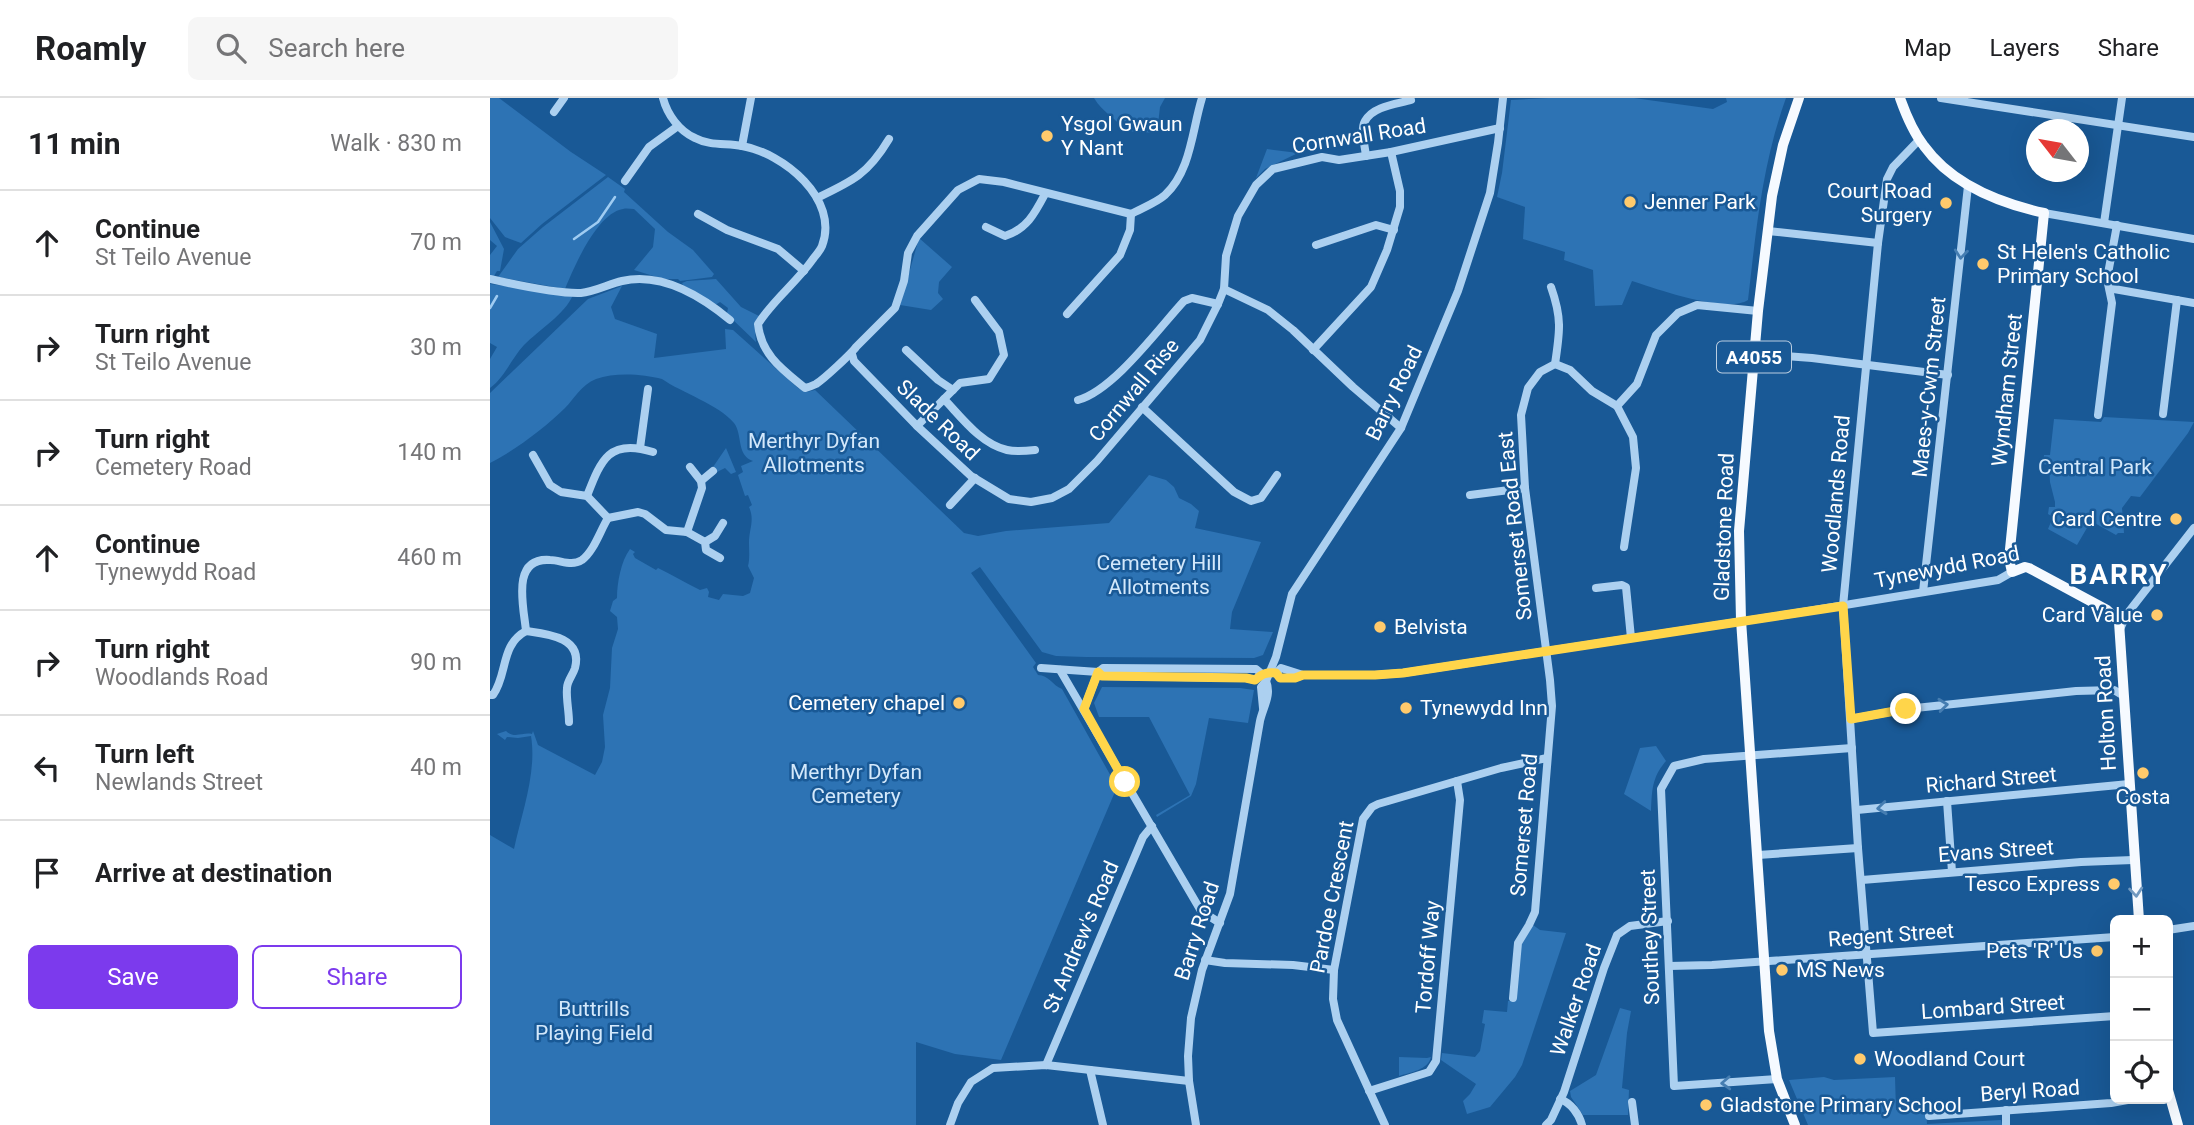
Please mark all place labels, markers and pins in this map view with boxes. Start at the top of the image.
place label: Ysgol Gwaun Y Nant [1061,112,1183,160]
marker: Ysgol Gwaun Y Nant [1039,128,1055,144]
place label: Court Road Surgery [1827,179,1932,227]
place label: Jenner Park [1644,190,1756,214]
marker: Jenner Park [1622,194,1638,210]
marker: Court Road Surgery [1938,195,1954,211]
place label: St Helen's Catholic Primary School [1997,240,2170,288]
marker: St Helen's Catholic Primary School [1975,256,1991,272]
place label: Card Centre [2052,507,2162,531]
marker: Card Centre [2168,511,2184,527]
place label: Card Value [2042,603,2143,627]
marker: Card Value [2149,607,2165,623]
place label: Belvista [1394,615,1468,639]
marker: Belvista [1372,619,1388,635]
place label: Cemetery chapel [788,691,945,715]
marker: Cemetery chapel [951,695,967,711]
place label: Tynewydd Inn [1420,696,1548,720]
marker: Tynewydd Inn [1398,700,1414,716]
marker: Costa [2135,765,2151,781]
place label: Costa [2116,785,2170,809]
place label: Tesco Express [1964,872,2100,896]
marker: Tesco Express [2106,876,2122,892]
place label: Pets 'R' Us [1986,939,2083,963]
marker: Pets 'R' Us [2089,943,2105,959]
place label: MS News [1796,958,1885,982]
marker: MS News [1774,962,1790,978]
place label: Woodland Court [1874,1047,2025,1071]
marker: Woodland Court [1852,1051,1868,1067]
place label: Gladstone Primary School [1720,1093,1962,1117]
marker: Gladstone Primary School [1698,1097,1714,1113]

